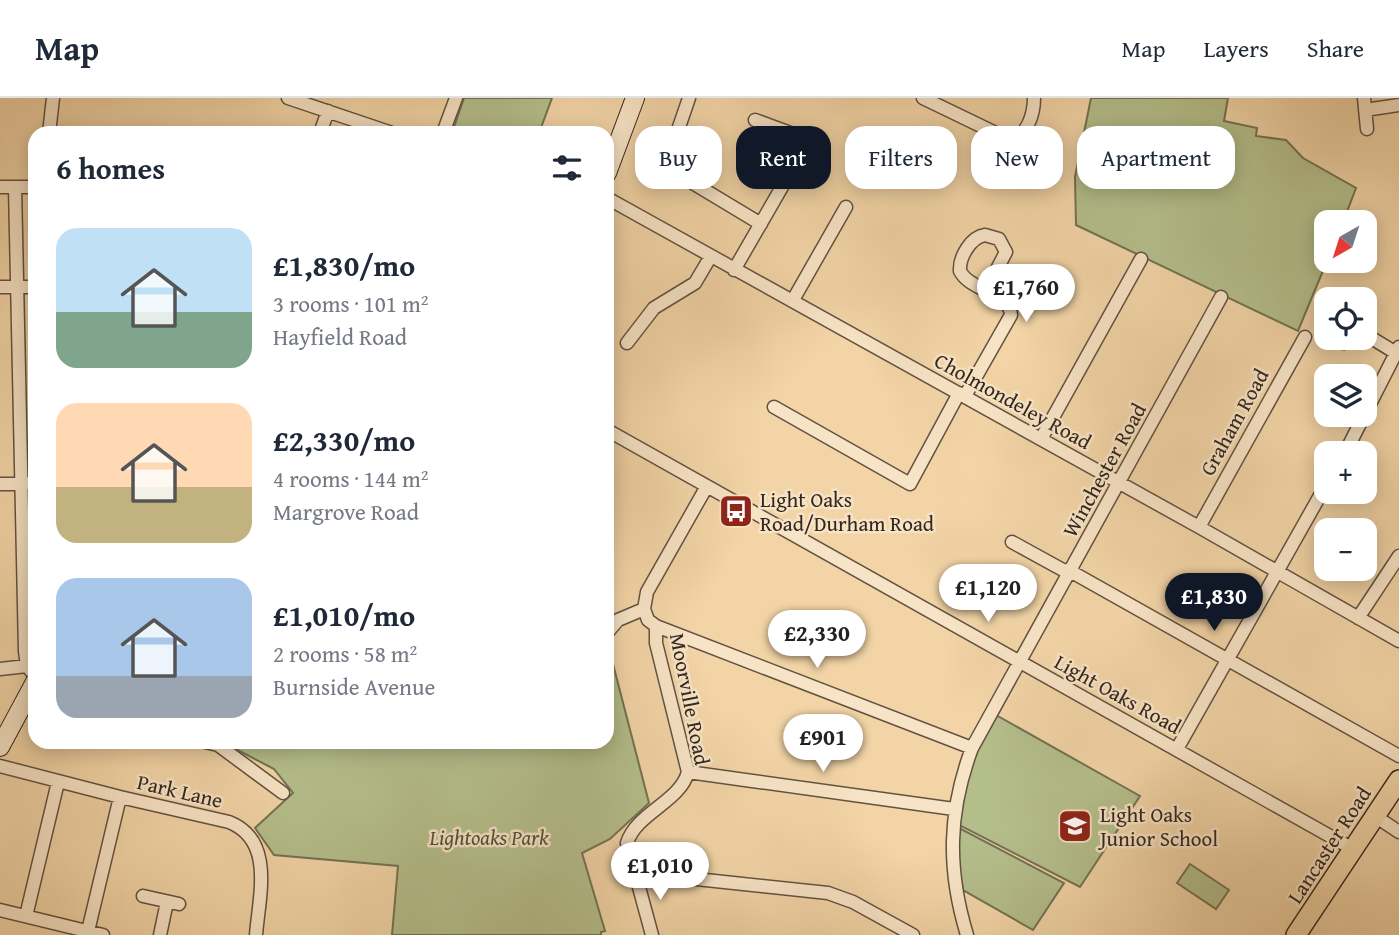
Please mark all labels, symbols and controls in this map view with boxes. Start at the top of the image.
text: Map [35,24,99,72]
text: Map [1122,31,1165,66]
text: Layers [1203,31,1269,66]
text: Share [1307,31,1364,66]
chip: Buy [635,126,722,189]
chip: Rent [736,126,831,189]
chip: Filters [845,126,957,189]
chip: New [971,126,1063,189]
chip: Apartment [1077,126,1235,189]
text: 6 homes [56,146,165,190]
icon: filters [548,149,586,187]
north arrow [1314,210,1377,273]
map controls [1314,210,1377,581]
text: £1,830/mo [273,243,415,287]
icon: home [112,256,196,340]
pin: £1,760 [969,264,1083,324]
text: £1,760 [993,270,1059,303]
text: 3 rooms · 101 m² [273,287,428,320]
button: locate [1314,287,1377,350]
text: Hayfield Road [273,320,407,353]
street label: Cholmondeley Road [929,345,1098,457]
street label: Graham Road [1192,362,1277,481]
button: layers [1314,364,1377,427]
street label: Winchester Road [1054,397,1154,543]
text: £2,330/mo [273,418,415,462]
icon: home [112,431,196,515]
button: + [1314,441,1377,504]
text: 4 rooms · 144 m² [273,462,428,495]
place label: Light Oaks Road/Durham Road [760,484,935,539]
bus stop icon: Light Oaks Road/Durham Road [717,492,755,530]
text: Margrove Road [273,495,419,528]
button: − [1314,518,1377,581]
pin: £1,120 [931,564,1045,624]
text: £1,120 [955,570,1021,603]
pin: £1,830 [1157,574,1271,633]
text: £1,830 [1181,579,1247,612]
text: £1,010/mo [273,593,415,637]
icon: home [112,606,196,690]
pin: £2,330 [760,610,874,670]
text: £2,330 [784,616,850,649]
street label: Moorville Road [662,630,718,768]
text: 2 rooms · 58 m² [273,637,417,670]
street label: Light Oaks Road [1049,646,1188,742]
text: Burnside Avenue [273,670,435,703]
pin: £901 [782,714,864,774]
text: £901 [799,720,847,753]
street label: Park Lane [134,766,226,816]
street label: Lancaster Road [1280,780,1379,910]
place label: Light Oaks Junior School [1097,799,1218,854]
school or university icon: Light Oaks Junior School [1056,807,1094,845]
park label: Lightoaks Park [428,822,549,853]
pin: £1,010 [603,842,717,902]
text: £1,010 [627,848,693,881]

